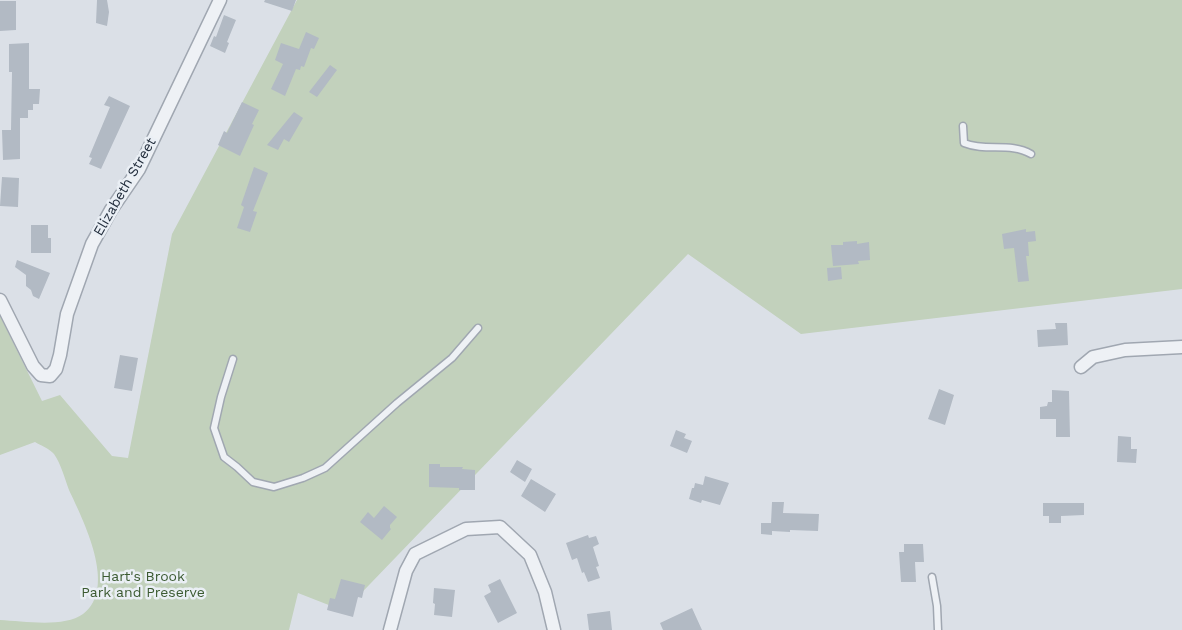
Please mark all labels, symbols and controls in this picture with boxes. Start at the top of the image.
street label: Elizabeth Street [90,135,160,239]
park label: Hart's Brook Park and Preserve [81,569,205,602]

